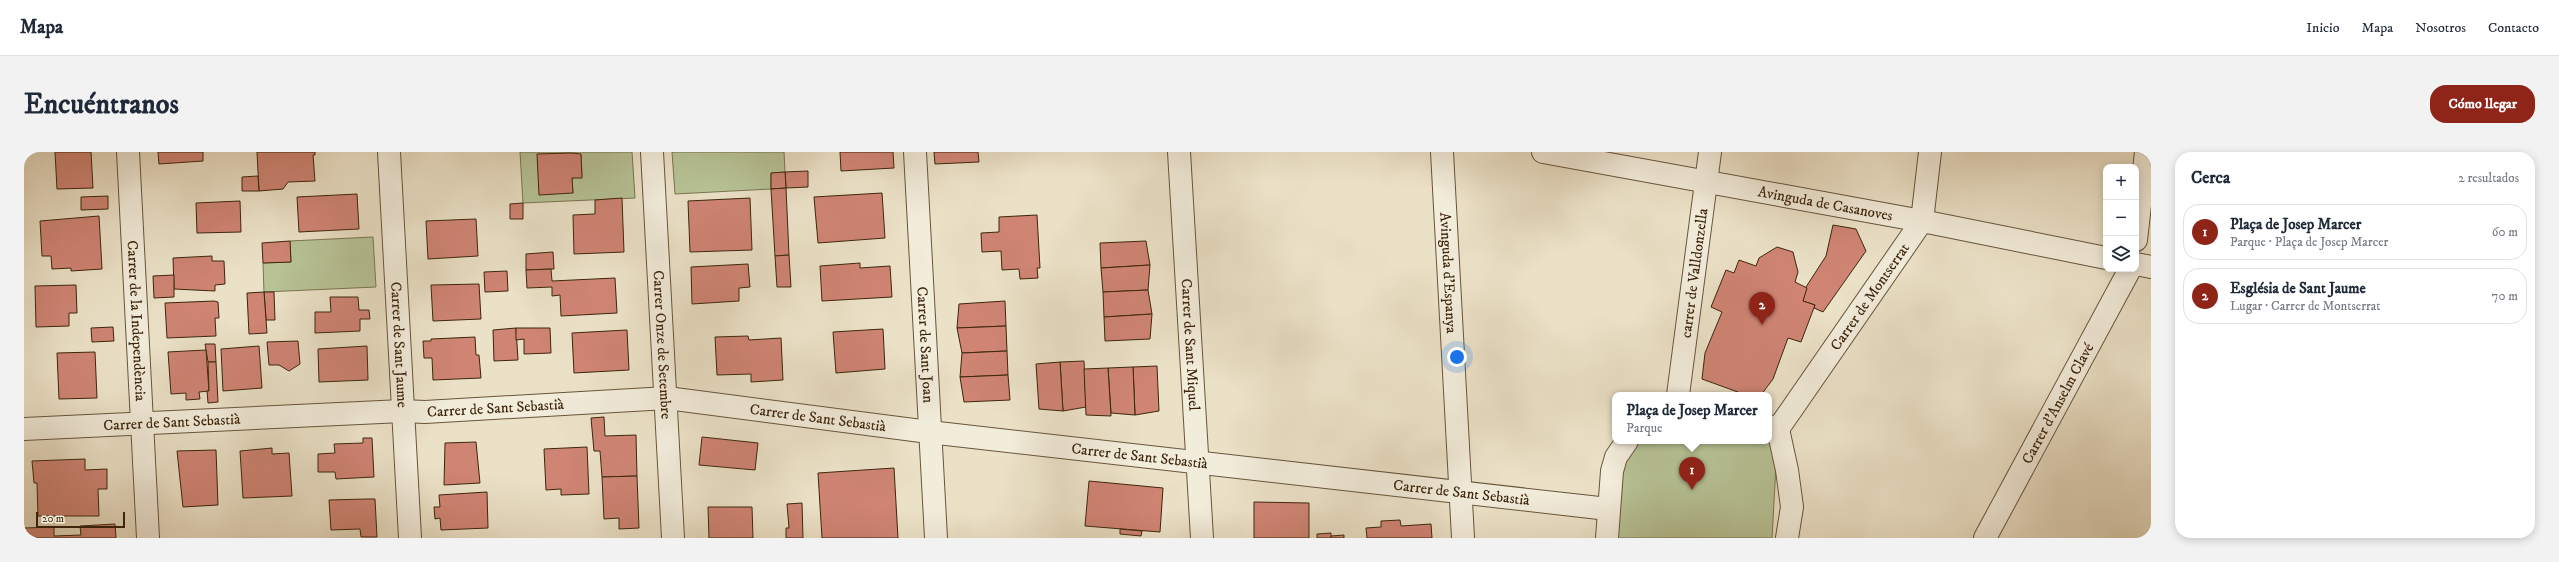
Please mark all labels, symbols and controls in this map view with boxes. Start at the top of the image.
text: Mapa [20,16,63,39]
text: Inicio [2306,19,2339,37]
text: Mapa [2361,19,2393,37]
text: Nosotros [2415,19,2466,37]
text: Contacto [2488,19,2539,37]
button: Cómo llegar [2430,85,2535,123]
text: Encuéntranos [24,87,179,122]
map controls [2103,164,2139,272]
button: + [2103,164,2139,200]
text: Cerca [2191,167,2230,189]
text: 2 resultados [2458,170,2519,186]
street label: Avinguda de Casanoves [1756,182,1894,225]
button: − [2103,200,2139,236]
street label: carrer de Valldonzella [1676,206,1712,339]
street label: Avinguda d'Espanya [1436,212,1461,335]
text: Plaça de Josep Marcer [2230,215,2361,234]
text: 1 [2203,224,2207,240]
text: 60 m [2492,224,2518,240]
text: Parque · Plaça de Josep Marcer [2230,234,2388,250]
button: layers [2103,236,2139,272]
street label: Carrer de Montserrat [1826,239,1914,354]
street label: Carrer de la Independència [123,240,150,402]
street label: Carrer Onze de Setembre [649,270,676,420]
street label: Carrer de Sant Miquel [1177,278,1204,412]
text: Església de Sant Jaume [2230,279,2366,298]
street label: Carrer de Sant Jaume [387,281,412,408]
street label: Carrer de Sant Joan [913,286,938,404]
text: 2 [2202,288,2208,304]
text: 70 m [2492,288,2518,304]
pin: 2 [1749,292,1775,325]
text: Lugar · Carrer de Montserrat [2230,298,2381,314]
street label: Carrer d'Anselm Clavé [2017,339,2098,467]
your location [1447,347,1467,367]
popup [1612,392,1772,444]
street label: Carrer de Sant Sebastià [426,394,565,421]
street label: Carrer de Sant Sebastià [749,399,888,436]
text: Plaça de Josep Marcer [1626,401,1758,420]
street label: Carrer de Sant Sebastià [103,409,241,435]
text: Parque [1626,420,1662,436]
street label: Carrer de Sant Sebastià [1070,439,1209,473]
pin: 1 [1679,457,1705,490]
street label: Carrer de Sant Sebastià [1392,475,1531,510]
scale bar [36,510,125,529]
text: 20 m [42,512,64,526]

